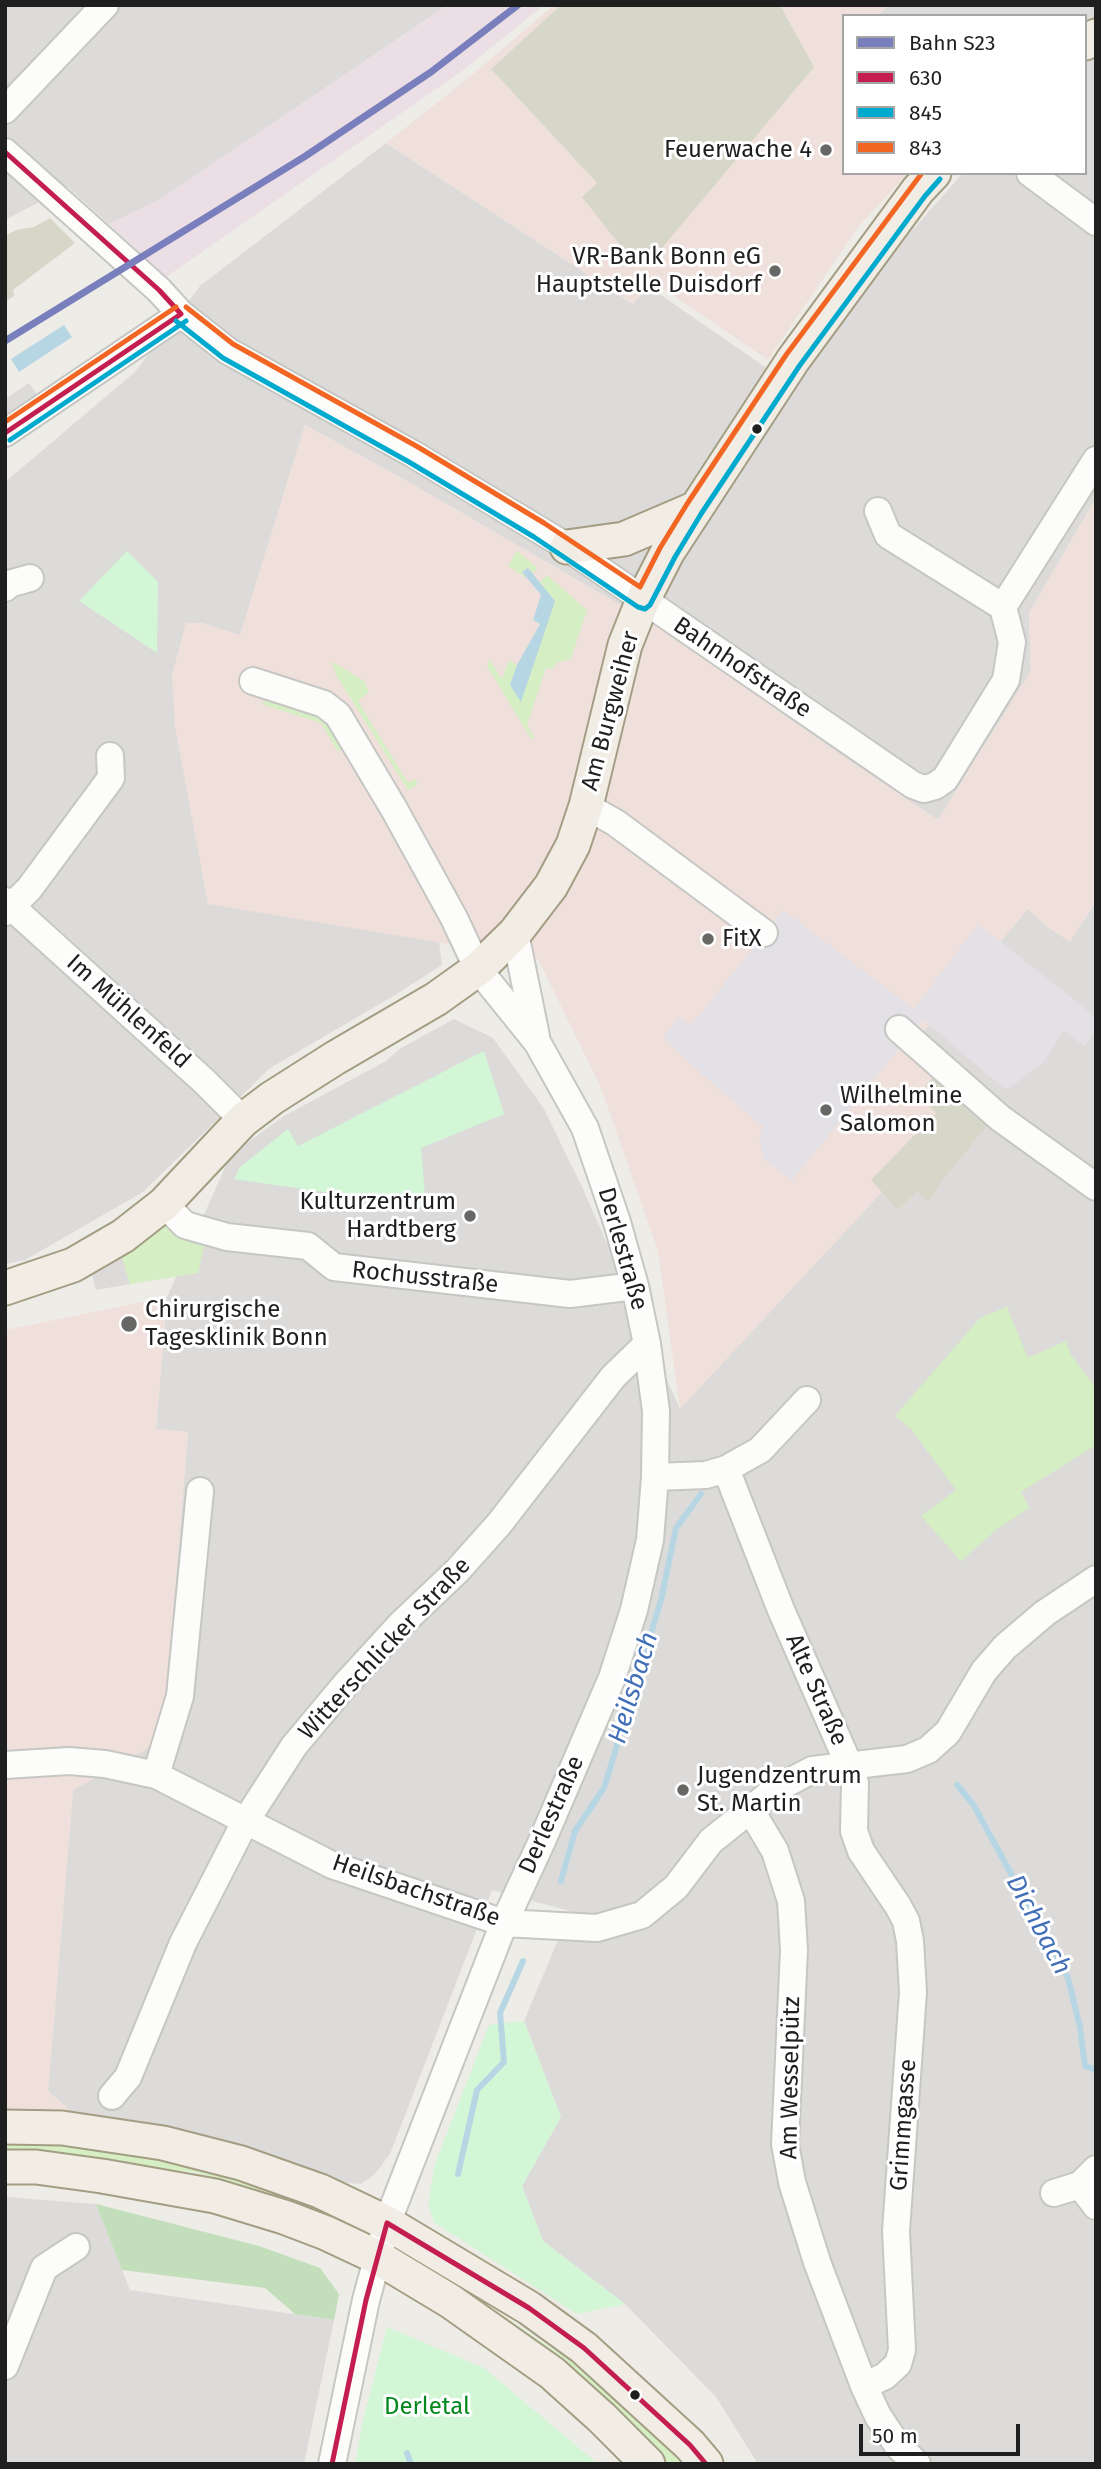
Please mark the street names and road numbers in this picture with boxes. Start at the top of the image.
street label: Bahnhofstraße [667,611,817,725]
street label: Am Burgweiher [576,628,646,794]
street label: Im Mühlenfeld [60,949,196,1075]
street label: Derlestraße [591,1184,653,1314]
street label: Rochusstraße [350,1256,500,1300]
street label: Witterschlicker Straße [293,1552,477,1746]
street label: Alte Straße [779,1630,853,1750]
street label: Derlestraße [513,1751,591,1879]
street label: Heilsbachstraße [328,1849,504,1933]
street label: Am Wesselpütz [775,1996,807,2160]
street label: Grimmgasse [885,2058,923,2192]

